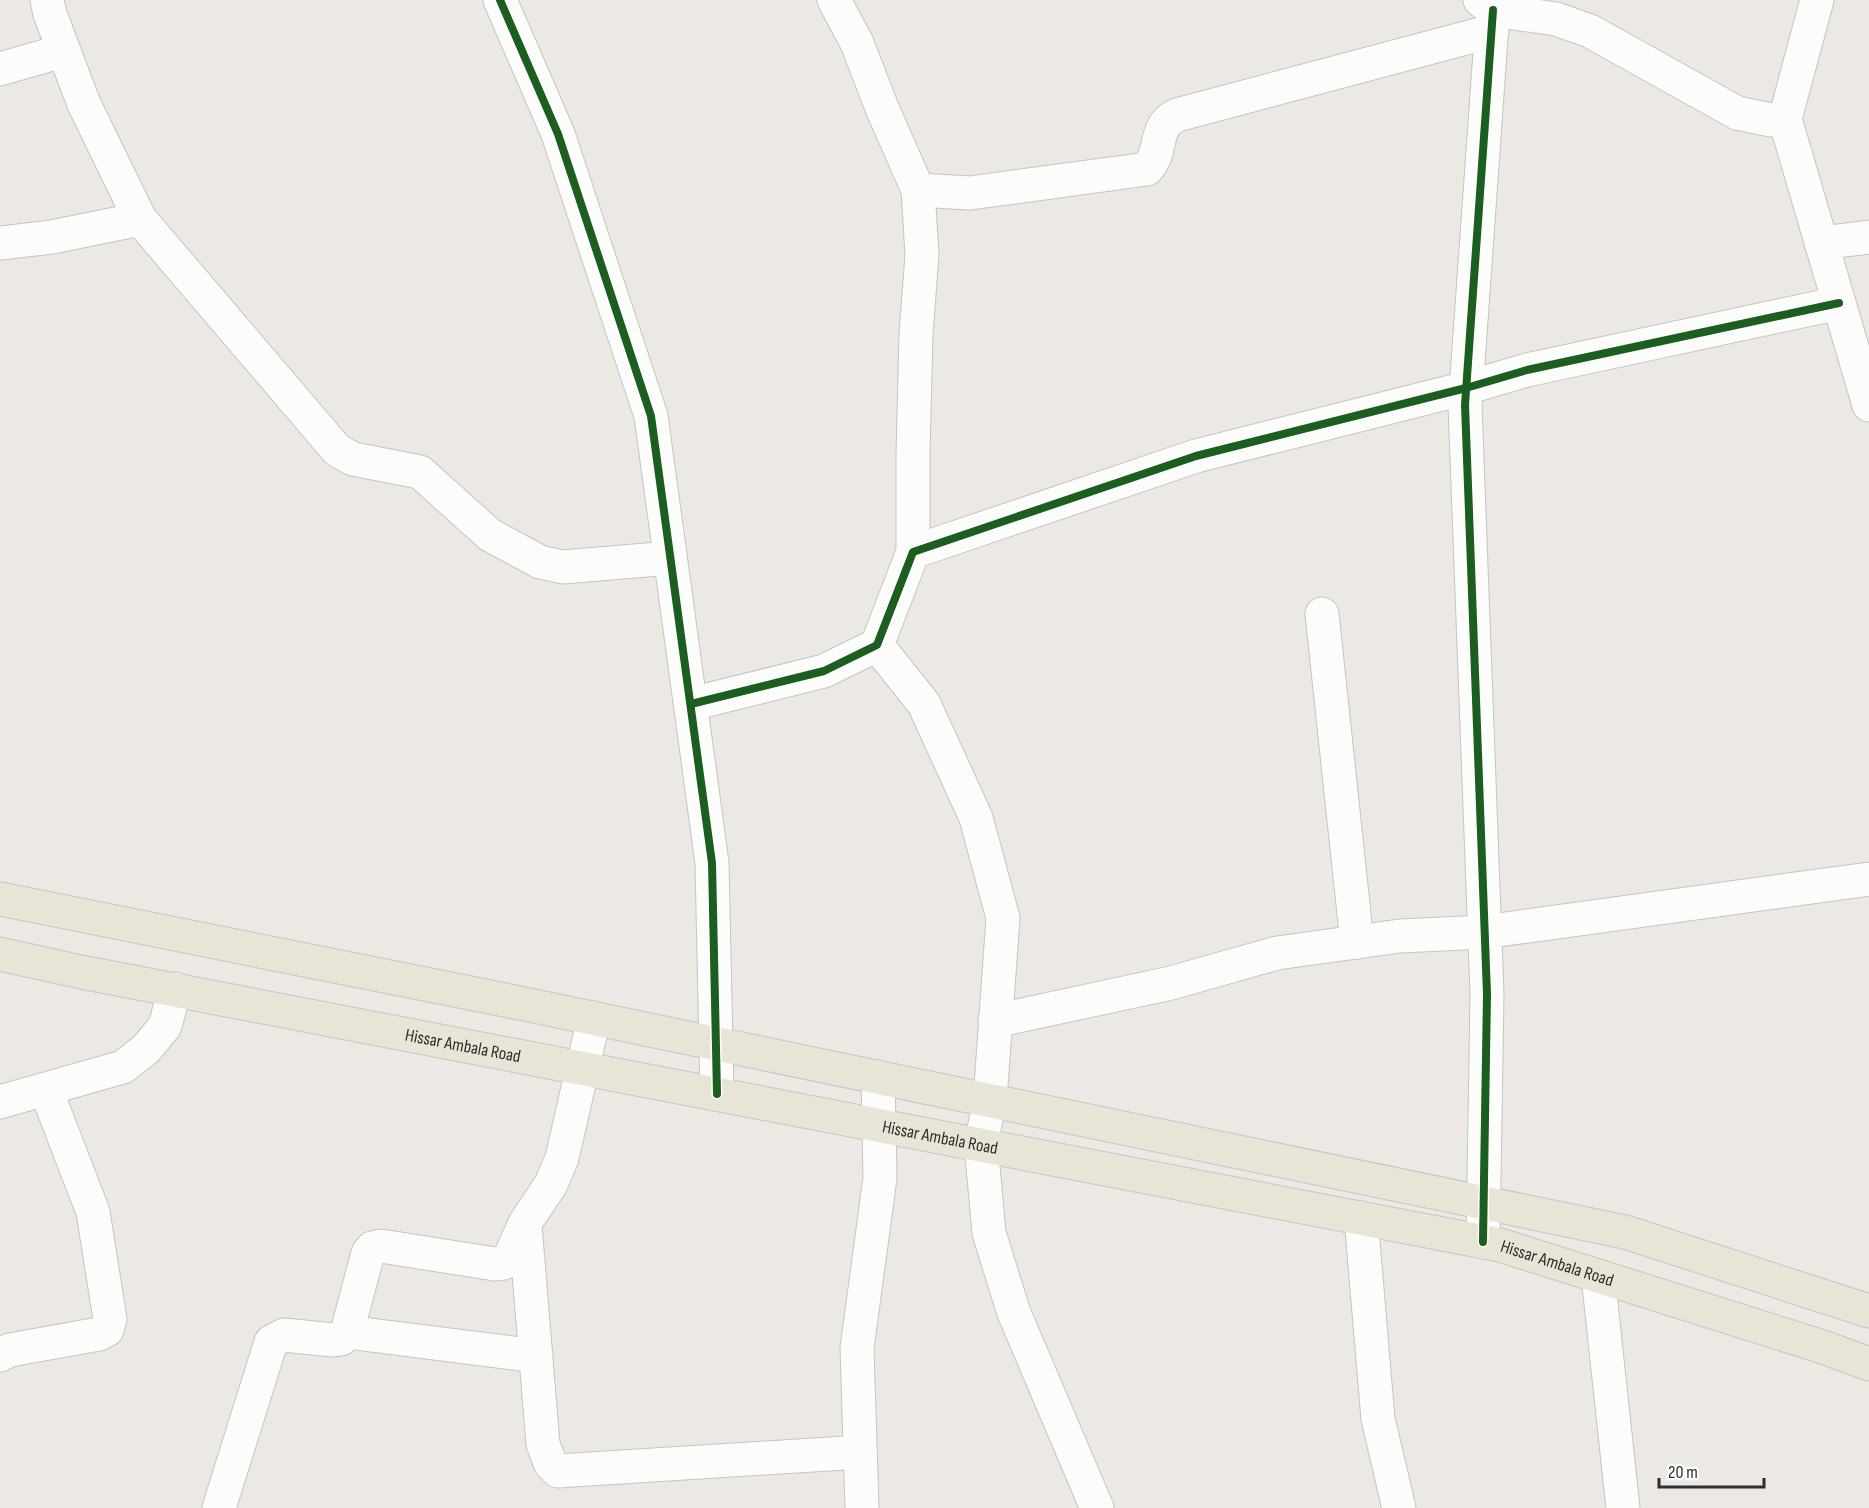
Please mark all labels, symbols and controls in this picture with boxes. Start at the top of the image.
street label: Hissar Ambala Road [403,1024,523,1067]
street label: Hissar Ambala Road [881,1116,1000,1159]
street label: Hissar Ambala Road [1498,1235,1616,1291]
scale bar [1659,1451,1764,1489]
text: 20 m [1668,1462,1698,1483]

